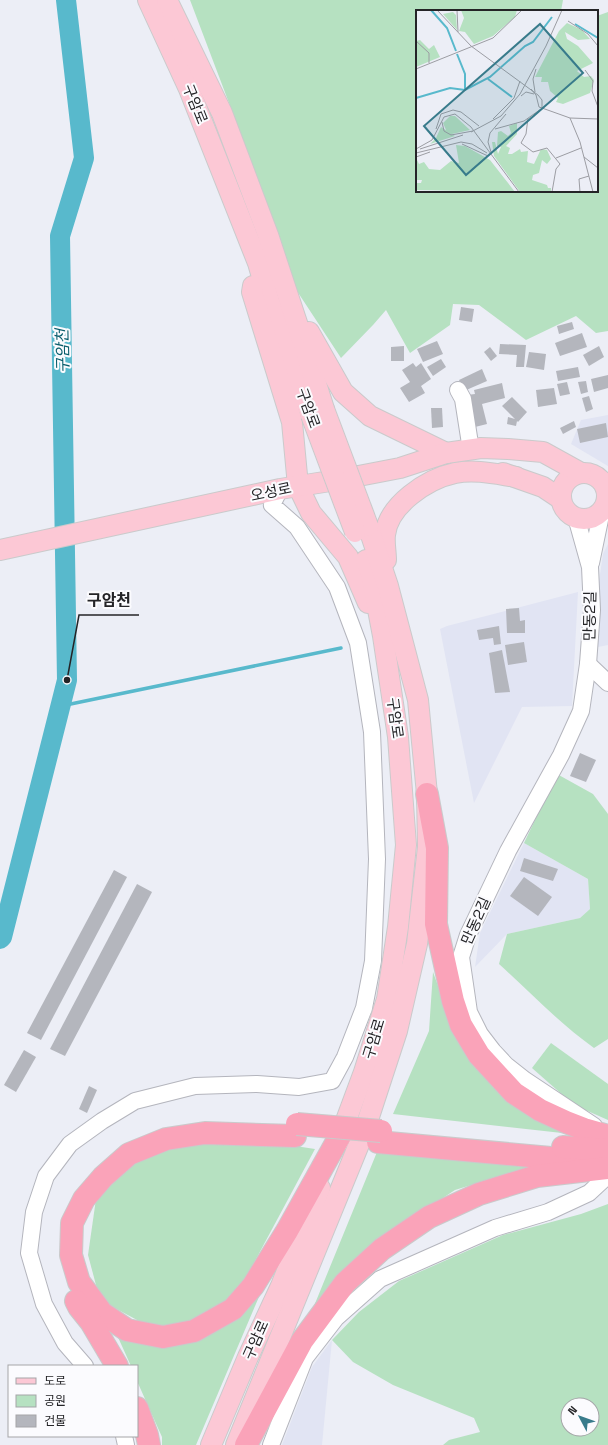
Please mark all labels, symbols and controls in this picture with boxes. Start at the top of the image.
inset map [416,10,598,192]
street label: 구암로 [179,81,212,127]
water label: 구암천 [52,326,73,373]
street label: 구암로 [292,385,324,431]
street label: 오성로 [249,478,293,505]
callout: 구암천 [79,587,139,615]
text: 구암천 [87,590,131,611]
street label: 만동2길 [580,591,599,641]
street label: 구암로 [383,696,408,740]
street label: 만동2길 [457,894,494,948]
street label: 구암로 [358,1016,389,1061]
street label: 구암로 [238,1317,273,1363]
legend [8,1365,138,1437]
text: 도로 [44,1373,66,1389]
text: 공원 [44,1393,66,1409]
north arrow [560,1397,600,1437]
text: N [565,1403,580,1418]
text: 건물 [44,1413,66,1429]

